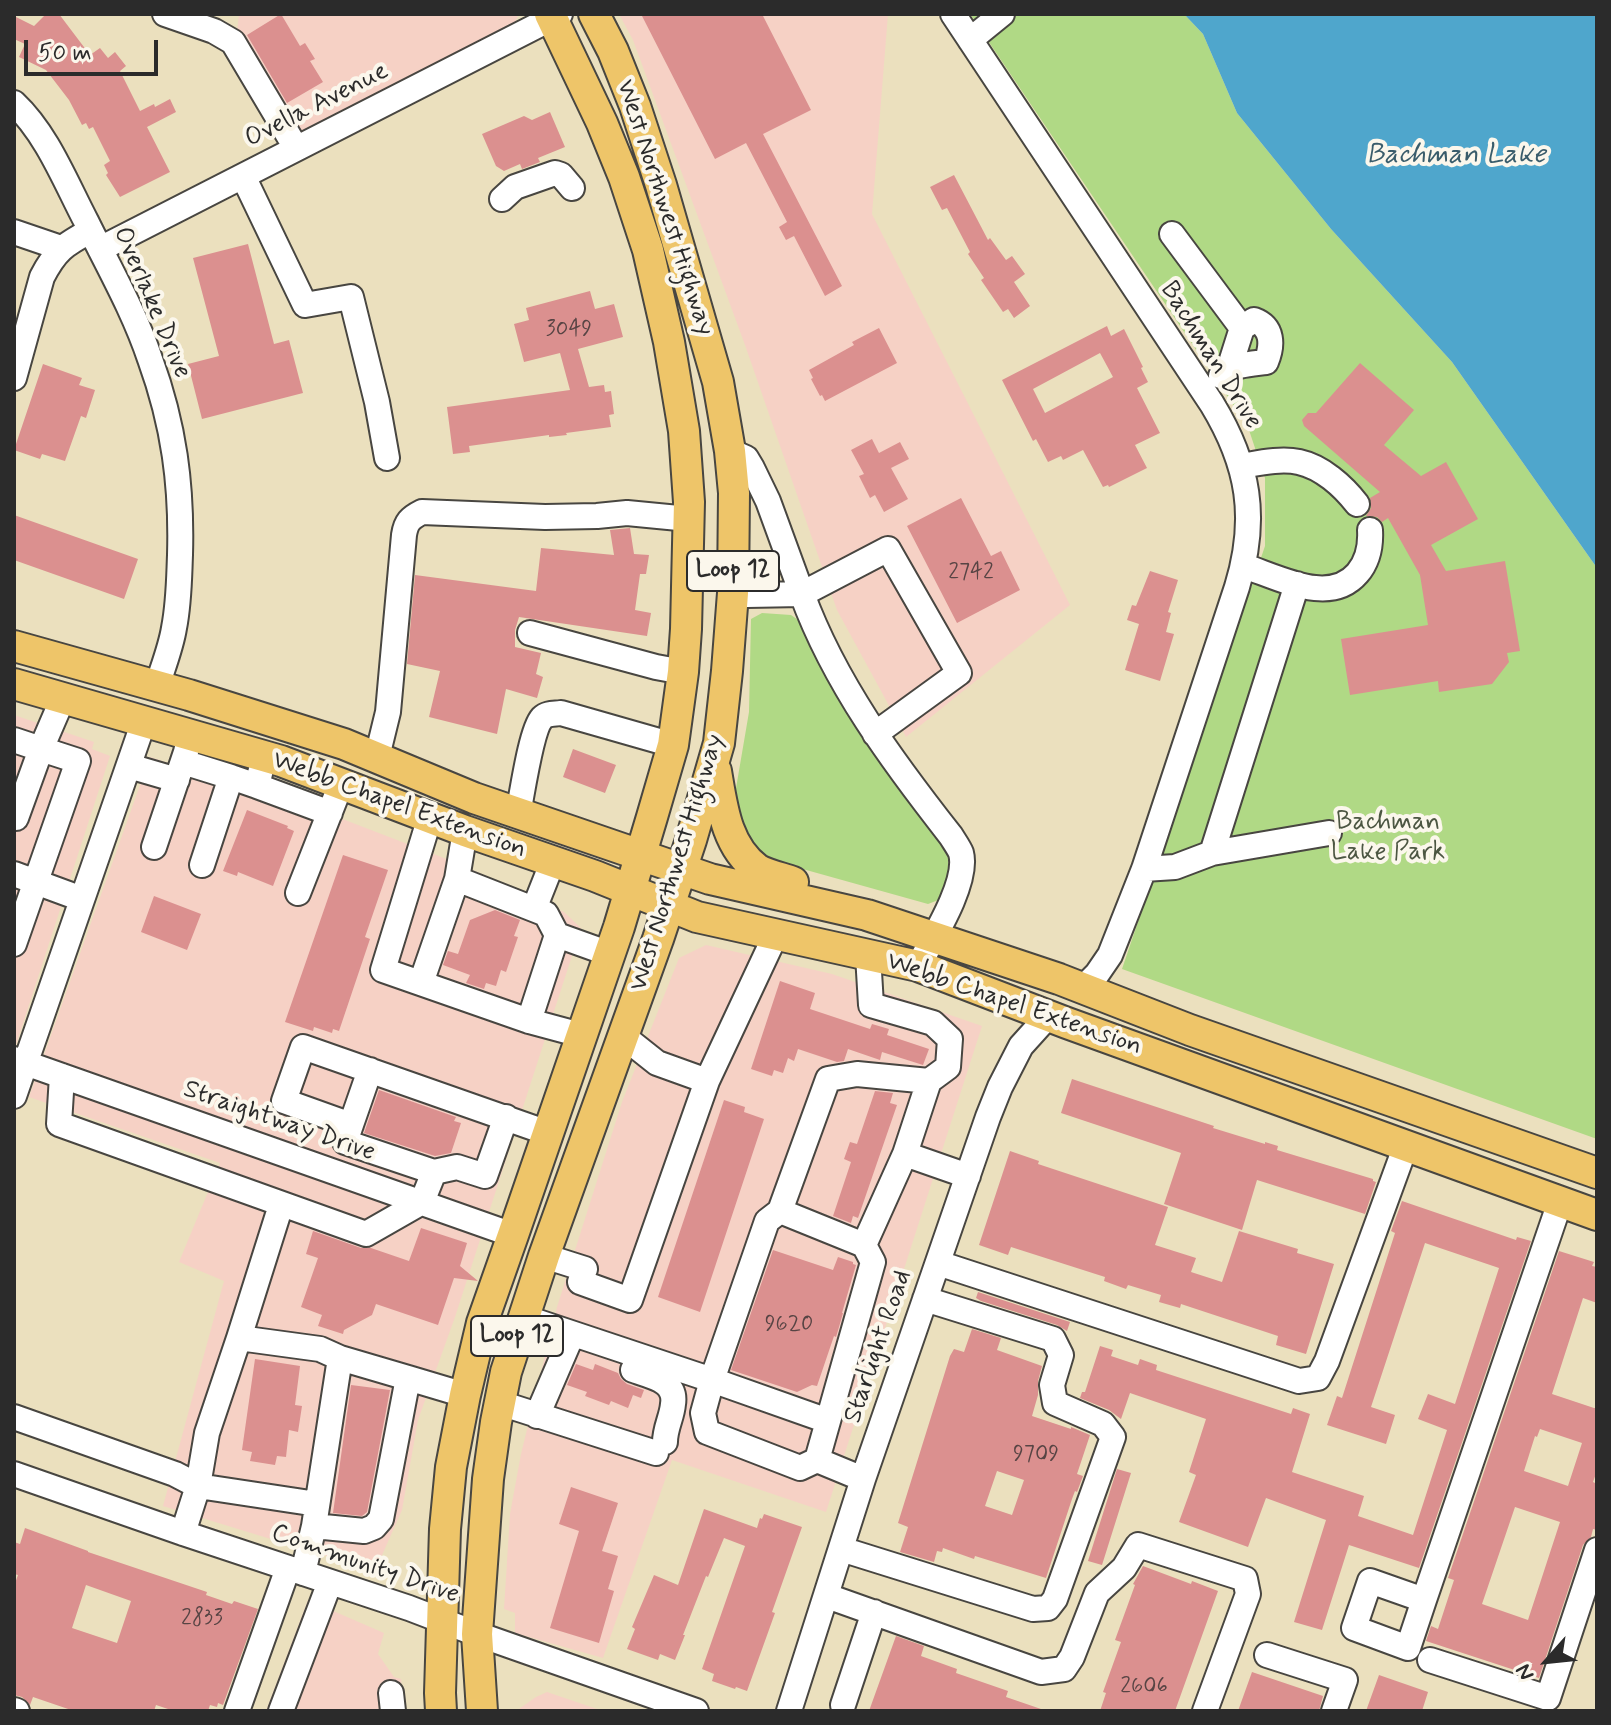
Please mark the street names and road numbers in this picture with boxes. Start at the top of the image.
street label: Ovella Avenue [240,57,394,155]
street label: West Northwest Highway [608,76,720,340]
street label: Overlake Drive [105,222,197,384]
street label: Bachman Drive [1152,276,1268,436]
road number: Loop 12 [687,551,779,591]
street label: West Northwest Highway [624,731,732,995]
street label: Webb Chapel Extension [268,745,530,867]
street label: Webb Chapel Extension [882,947,1146,1063]
street label: Straightway Drive [179,1075,379,1169]
street label: Starlight Road [838,1266,920,1428]
road number: Loop 12 [471,1316,563,1356]
street label: Community Drive [267,1518,463,1612]

